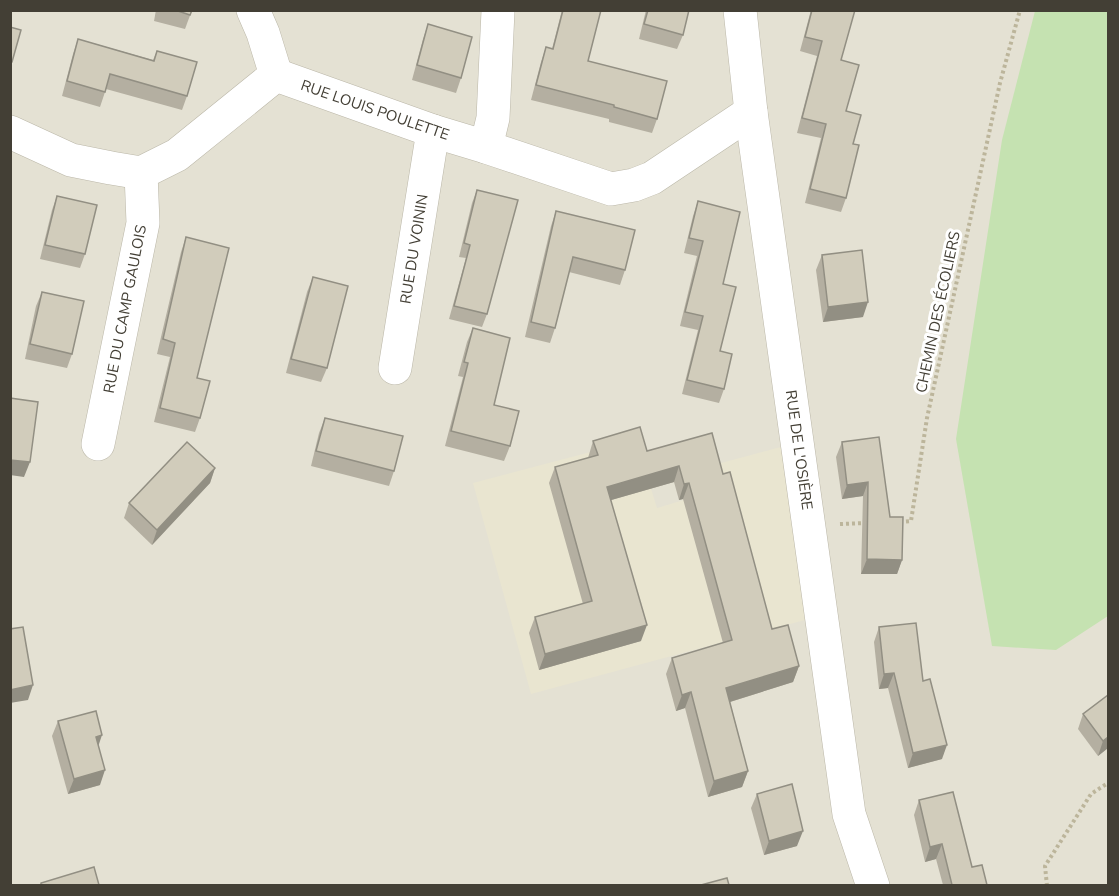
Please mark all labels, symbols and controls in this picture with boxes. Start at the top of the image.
street label: RUE LOUIS POULETTE [298,75,452,145]
street label: RUE DU VOININ [395,193,433,305]
street label: RUE DU CAMP GAULOIS [99,223,151,395]
street label: CHEMIN DES ÉCOLIERS [911,229,965,395]
street label: RUE DE L'OSIÈRE [781,389,817,511]

